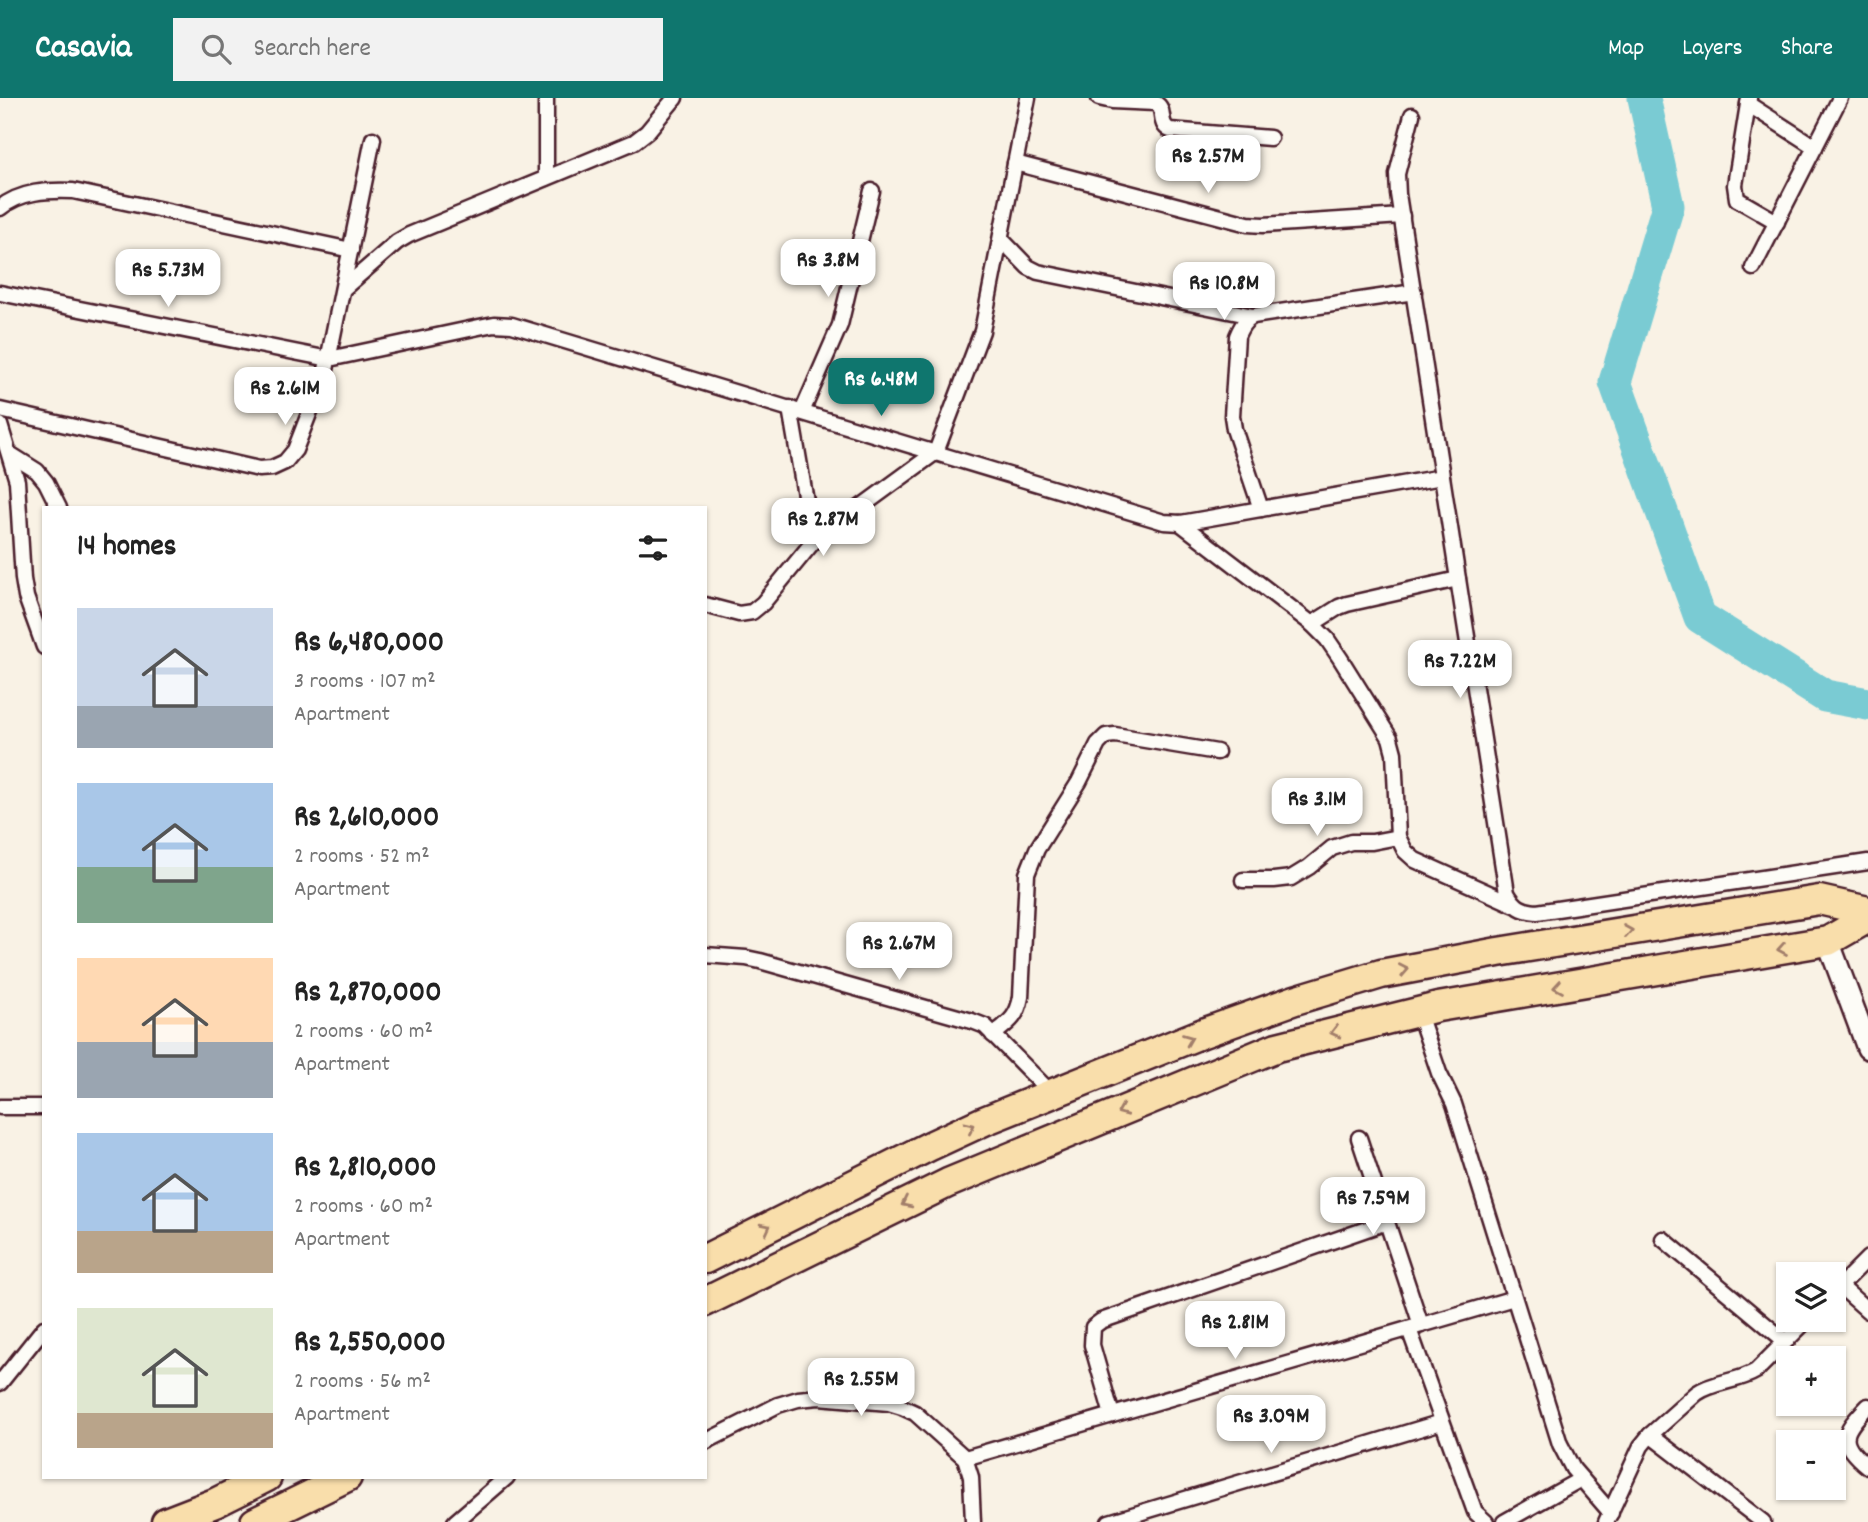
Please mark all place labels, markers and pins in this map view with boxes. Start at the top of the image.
pin: Rs 2.57M [1136,136,1280,195]
pin: Rs 3.8M [763,240,893,299]
pin: Rs 5.73M [96,250,240,309]
pin: Rs 10.8M [1152,262,1296,322]
pin: Rs 6.48M [809,358,953,418]
pin: Rs 2.61M [213,368,357,427]
pin: Rs 2.87M [751,498,895,558]
pin: Rs 7.22M [1388,640,1532,700]
pin: Rs 3.1M [1252,778,1382,838]
pin: Rs 2.67M [827,922,971,982]
pin: Rs 7.59M [1301,1178,1445,1237]
pin: Rs 2.81M [1163,1302,1307,1361]
pin: Rs 2.55M [789,1358,933,1418]
pin: Rs 3.09M [1199,1396,1343,1455]

